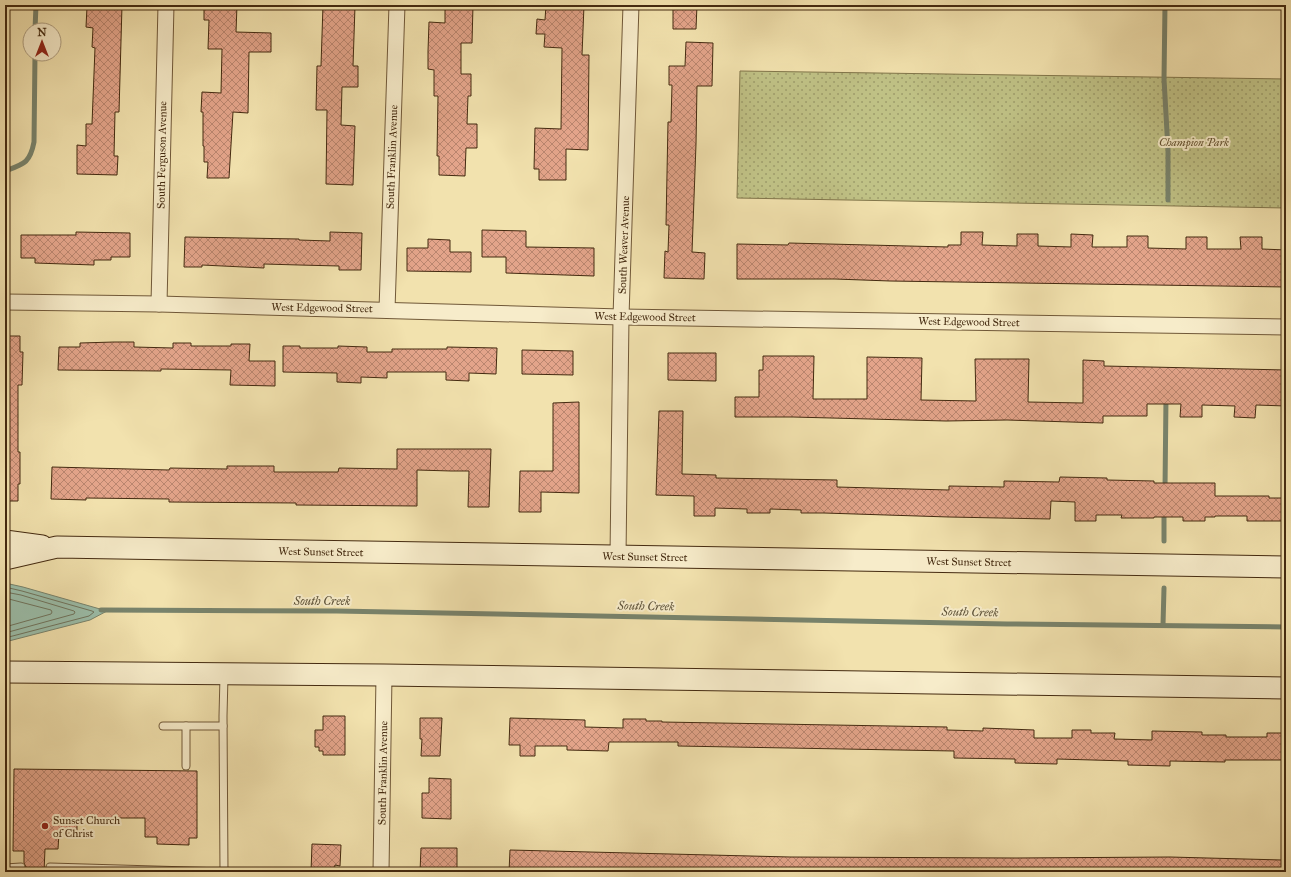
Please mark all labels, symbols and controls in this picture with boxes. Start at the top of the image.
north arrow [22,22,62,62]
text: N [37,26,47,39]
street label: South Ferguson Avenue [155,101,169,209]
street label: South Franklin Avenue [384,104,400,209]
park label: Champion Park [1159,136,1229,150]
street label: South Weaver Avenue [616,195,632,294]
street label: West Edgewood Street [271,301,373,315]
street label: West Edgewood Street [594,310,696,324]
street label: West Edgewood Street [918,315,1020,329]
street label: West Sunset Street [278,545,364,559]
street label: West Sunset Street [602,550,688,564]
street label: West Sunset Street [926,555,1012,569]
water label: South Creek [293,594,351,608]
water label: South Creek [617,598,675,614]
water label: South Creek [941,604,999,620]
street label: South Franklin Avenue [376,720,390,825]
place label: Sunset Church of Christ [53,814,120,840]
marker: Sunset Church of Christ [40,821,50,831]

